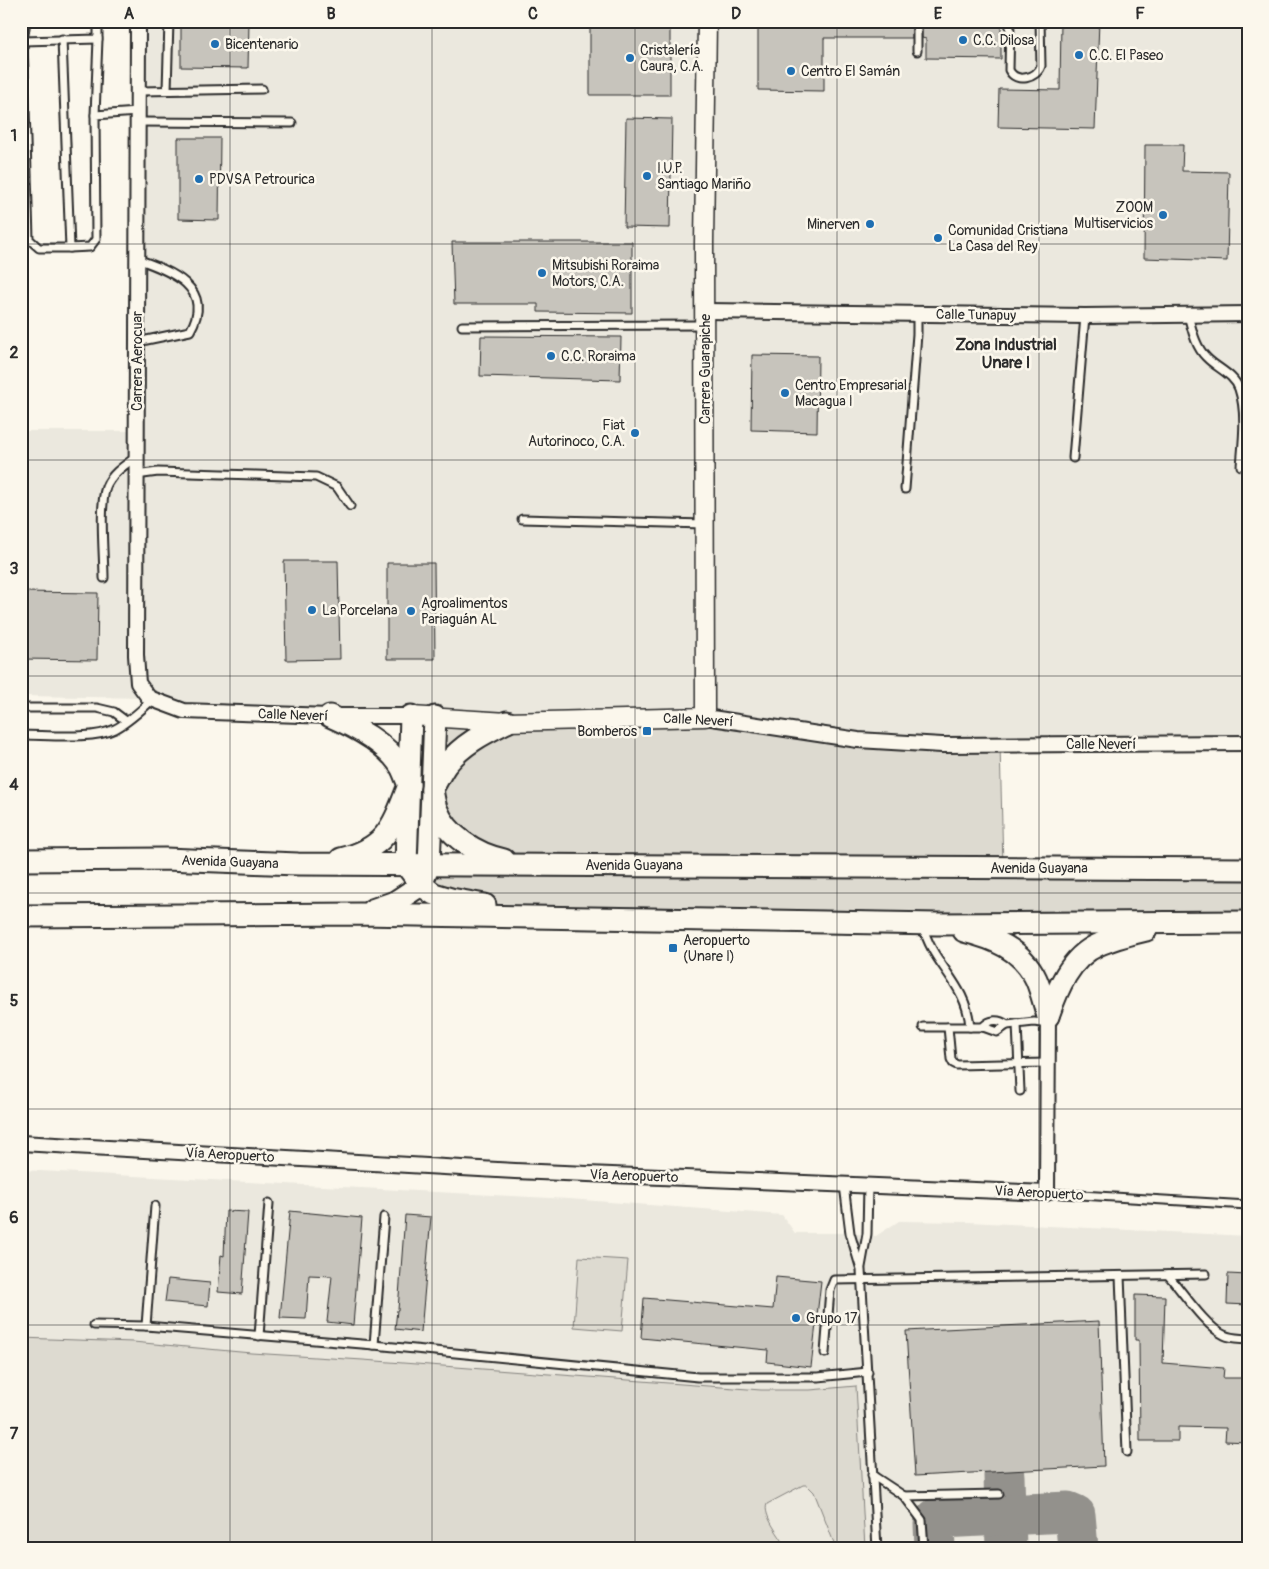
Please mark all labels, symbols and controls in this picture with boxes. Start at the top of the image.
text: A [124,4,135,24]
text: B [326,4,336,24]
text: C [528,4,538,24]
text: D [731,4,741,24]
text: E [934,4,943,24]
text: F [1135,4,1145,24]
place label: C.C. Dilosa [973,32,1034,49]
marker: C.C. Dilosa [957,34,969,46]
place label: Bicentenario [225,36,299,53]
marker: Bicentenario [209,38,221,50]
place label: Cristalería Caura, C.A. [640,42,704,75]
place label: C.C. El Paseo [1089,47,1164,64]
marker: C.C. El Paseo [1073,49,1085,61]
marker: Cristalería Caura, C.A. [624,52,636,64]
place label: Centro El Samán [801,63,900,80]
marker: Centro El Samán [785,65,797,77]
text: 1 [11,126,17,146]
place label: I.U.P. Santiago Mariño [657,160,751,193]
marker: I.U.P. Santiago Mariño [641,170,653,182]
place label: PDVSA Petrourica [209,171,315,188]
marker: PDVSA Petrourica [193,173,205,185]
place label: ZOOM Multiservicios [1074,199,1154,232]
marker: ZOOM Multiservicios [1157,209,1169,221]
place label: Minerven [807,216,860,233]
marker: Minerven [864,218,876,230]
place label: Comunidad Cristiana La Casa del Rey [948,222,1068,255]
marker: Comunidad Cristiana La Casa del Rey [932,232,944,244]
place label: Mitsubishi Roraima Motors, C.A. [552,257,659,290]
marker: Mitsubishi Roraima Motors, C.A. [536,267,548,279]
street label: Calle Tunapuy [936,306,1016,324]
street label: Carrera Aerocuar [129,311,146,411]
street label: Carrera Guarapiche [697,314,714,424]
district label: Zona Industrial Unare I [955,335,1057,373]
text: 2 [10,343,19,363]
place label: C.C. Roraima [561,348,636,365]
marker: C.C. Roraima [545,350,557,362]
place label: Centro Empresarial Macagua I [795,377,907,410]
marker: Centro Empresarial Macagua I [779,387,791,399]
place label: Fiat Autorinoco, C.A. [528,417,625,450]
marker: Fiat Autorinoco, C.A. [629,427,641,439]
text: 3 [10,559,19,579]
place label: Agroalimentos Pariaguán AL [421,595,508,628]
place label: La Porcelana [322,602,398,619]
marker: La Porcelana [306,604,318,616]
marker: Agroalimentos Pariaguán AL [405,605,417,617]
street label: Calle Neverí [258,705,328,725]
street label: Calle Neverí [662,710,734,730]
place label: Bomberos [577,723,638,740]
marker: Bomberos [641,725,653,737]
street label: Calle Neverí [1066,736,1136,753]
text: 4 [9,775,19,795]
street label: Avenida Guayana [181,852,279,872]
street label: Avenida Guayana [585,857,683,874]
street label: Avenida Guayana [990,860,1088,877]
place label: Aeropuerto (Unare I) [683,932,751,965]
marker: Aeropuerto (Unare I) [667,942,679,954]
text: 5 [10,991,19,1011]
street label: Vía Aeropuerto [185,1144,275,1166]
street label: Vía Aeropuerto [589,1166,679,1186]
street label: Vía Aeropuerto [994,1182,1084,1204]
text: 6 [9,1208,19,1228]
place label: Grupo 17 [806,1310,858,1327]
marker: Grupo 17 [790,1312,802,1324]
text: 7 [10,1424,19,1444]

